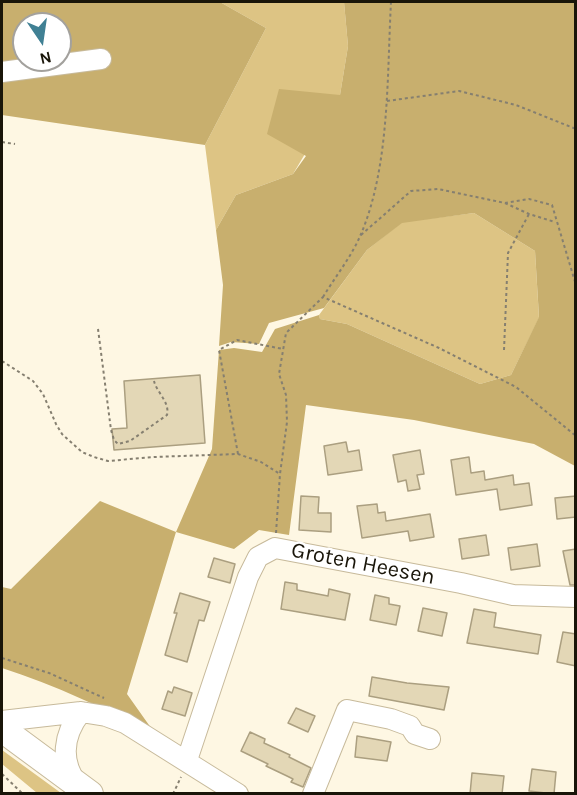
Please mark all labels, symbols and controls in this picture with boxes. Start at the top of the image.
north arrow [12,12,72,72]
text: N [38,48,53,69]
street label: Groten Heesen [289,537,437,591]

